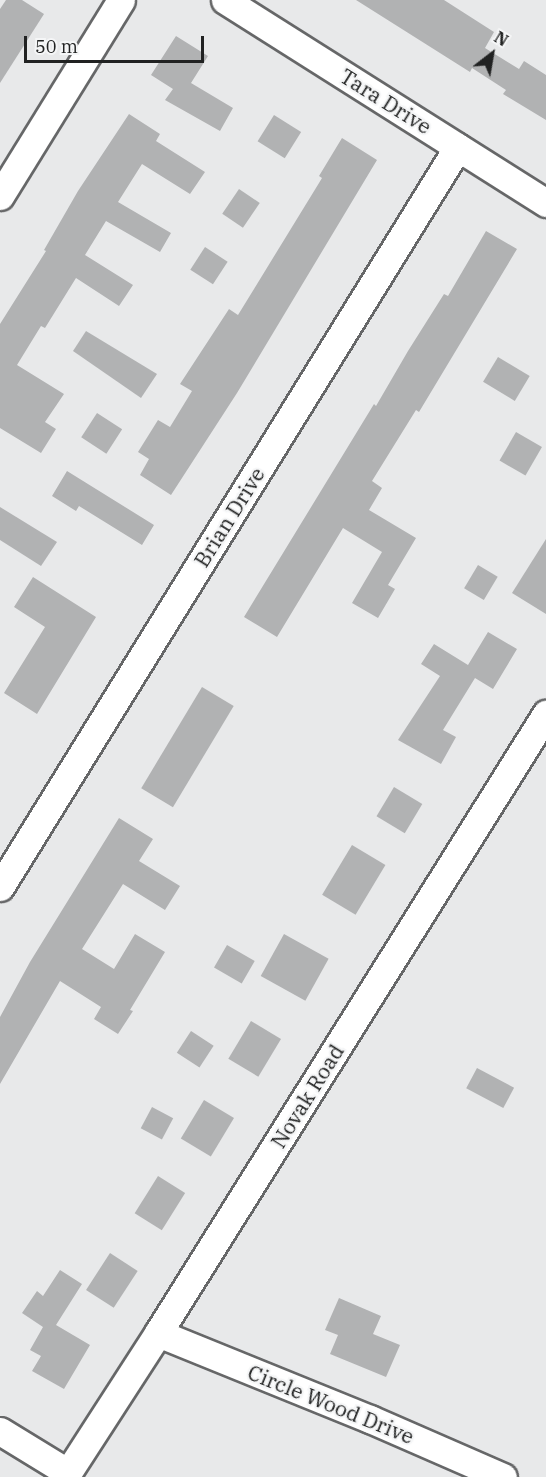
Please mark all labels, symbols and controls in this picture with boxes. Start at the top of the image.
scale bar [27,24,207,62]
north arrow [462,24,522,84]
text: N [491,27,512,50]
text: 50 m [35,35,78,58]
street label: Tara Drive [336,63,436,139]
street label: Brian Drive [188,463,270,571]
street label: Novak Road [265,1040,349,1152]
street label: Circle Wood Drive [244,1359,418,1449]

